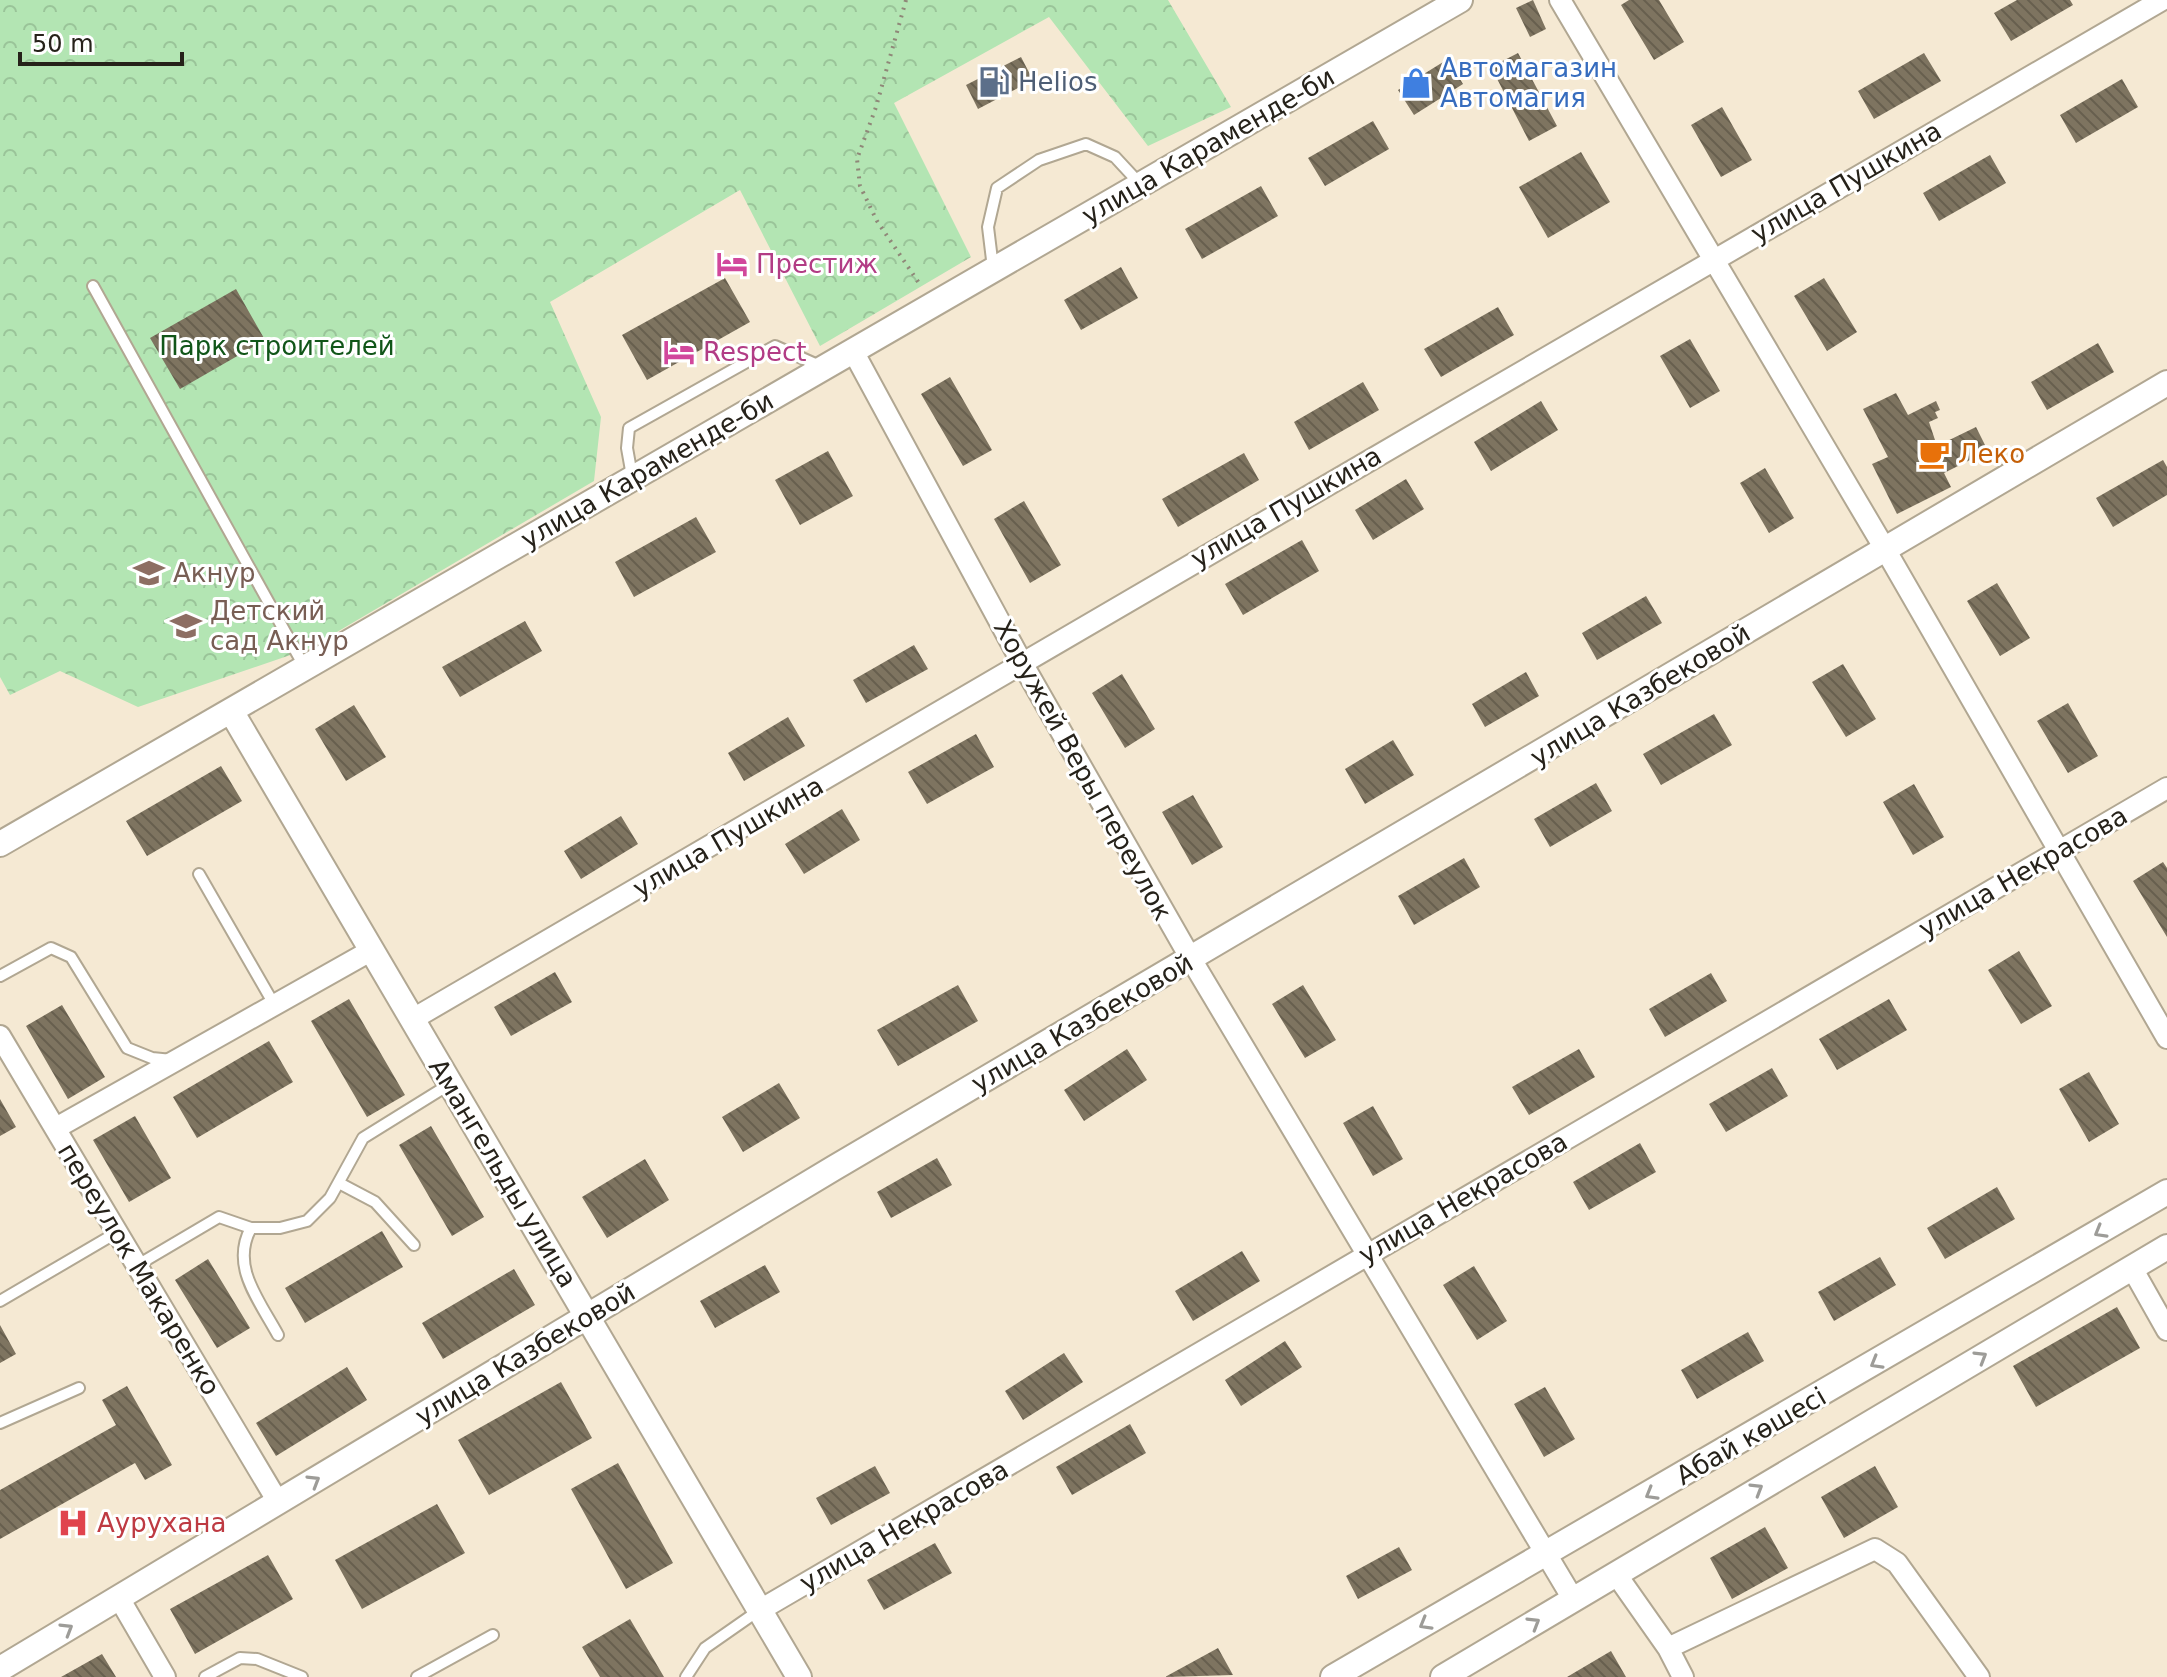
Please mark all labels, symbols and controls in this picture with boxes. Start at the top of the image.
scale bar [20,16,182,66]
text: 50 m [32,30,94,58]
place label: Автомагазин Автомагия [1440,53,1617,113]
street label: улица Караменде-би [1076,61,1340,231]
fuel station icon: Helios [977,65,1011,99]
shop icon: Автомагазин Автомагия [1399,66,1433,100]
place label: Helios [1018,67,1097,97]
street label: улица Пушкина [1745,115,1947,249]
hotel icon: Престиж [715,247,749,281]
place label: Престиж [756,249,878,279]
park label: Парк строителей [159,331,395,361]
hotel icon: Respect [662,335,696,369]
place label: Respect [703,337,806,367]
street label: улица Караменде-би [515,385,779,555]
cafe icon: Леко [1917,437,1951,471]
place label: Леко [1958,439,2025,469]
street label: улица Пушкина [1185,440,1387,574]
school or university icon: Акнур [132,556,166,590]
place label: Акнур [173,558,255,588]
place label: Детский сад Акнур [210,596,349,656]
school or university icon: Детский сад Акнур [169,609,203,643]
street label: Хоружей Веры переулок [988,615,1178,925]
street label: улица Казбековой [1525,618,1755,772]
street label: улица Пушкина [627,770,829,904]
street label: улица Некрасова [1913,800,2133,944]
street label: улица Казбековой [966,947,1198,1099]
street label: Амангельды улица [423,1053,583,1293]
street label: улица Некрасова [1353,1126,1573,1270]
street label: переулок Макаренко [52,1138,226,1400]
one-way arrow [2094,1222,2109,1238]
street label: улица Казбековой [410,1277,640,1431]
one-way arrow [1972,1351,1987,1367]
one-way arrow [1870,1354,1885,1369]
street label: Абай көшесі [1671,1381,1831,1491]
street label: улица Некрасова [794,1454,1014,1598]
one-way arrow [305,1475,320,1491]
one-way arrow [1645,1484,1660,1500]
one-way arrow [1748,1484,1763,1499]
hospital icon: Аурухана [56,1506,90,1540]
place label: Аурухана [97,1508,226,1538]
one-way arrow [1420,1614,1434,1630]
one-way arrow [1525,1617,1540,1632]
one-way arrow [58,1623,73,1639]

